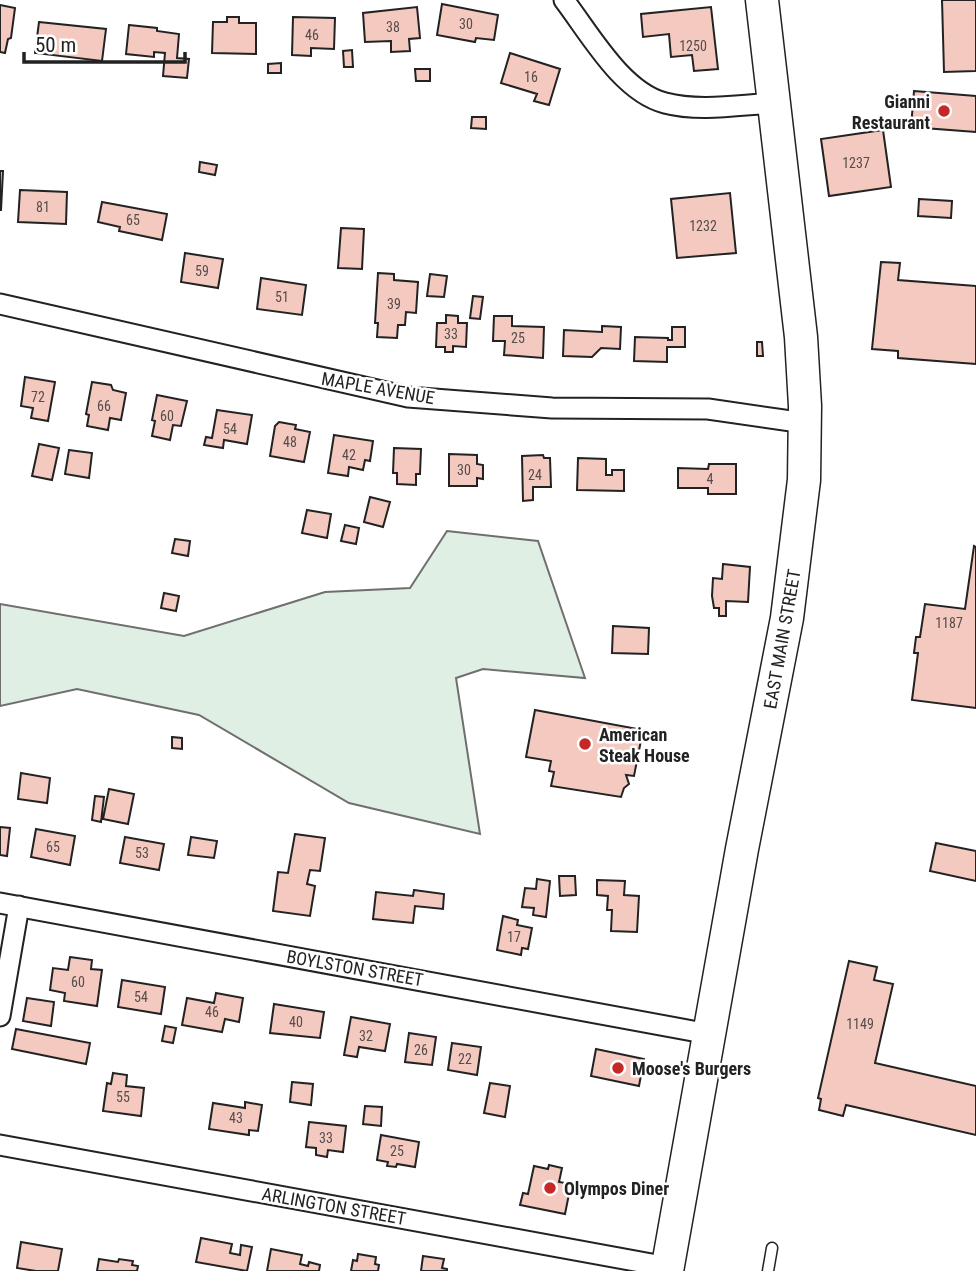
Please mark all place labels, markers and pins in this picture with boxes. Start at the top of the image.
place label: Gianni Restaurant [852,91,930,133]
marker: Gianni Restaurant [936,103,952,119]
place label: American Steak House [599,724,690,766]
marker: American Steak House [577,736,593,752]
place label: Moose's Burgers [632,1058,751,1079]
marker: Moose's Burgers [610,1060,626,1076]
place label: Olympos Diner [564,1178,669,1199]
marker: Olympos Diner [542,1180,558,1196]

